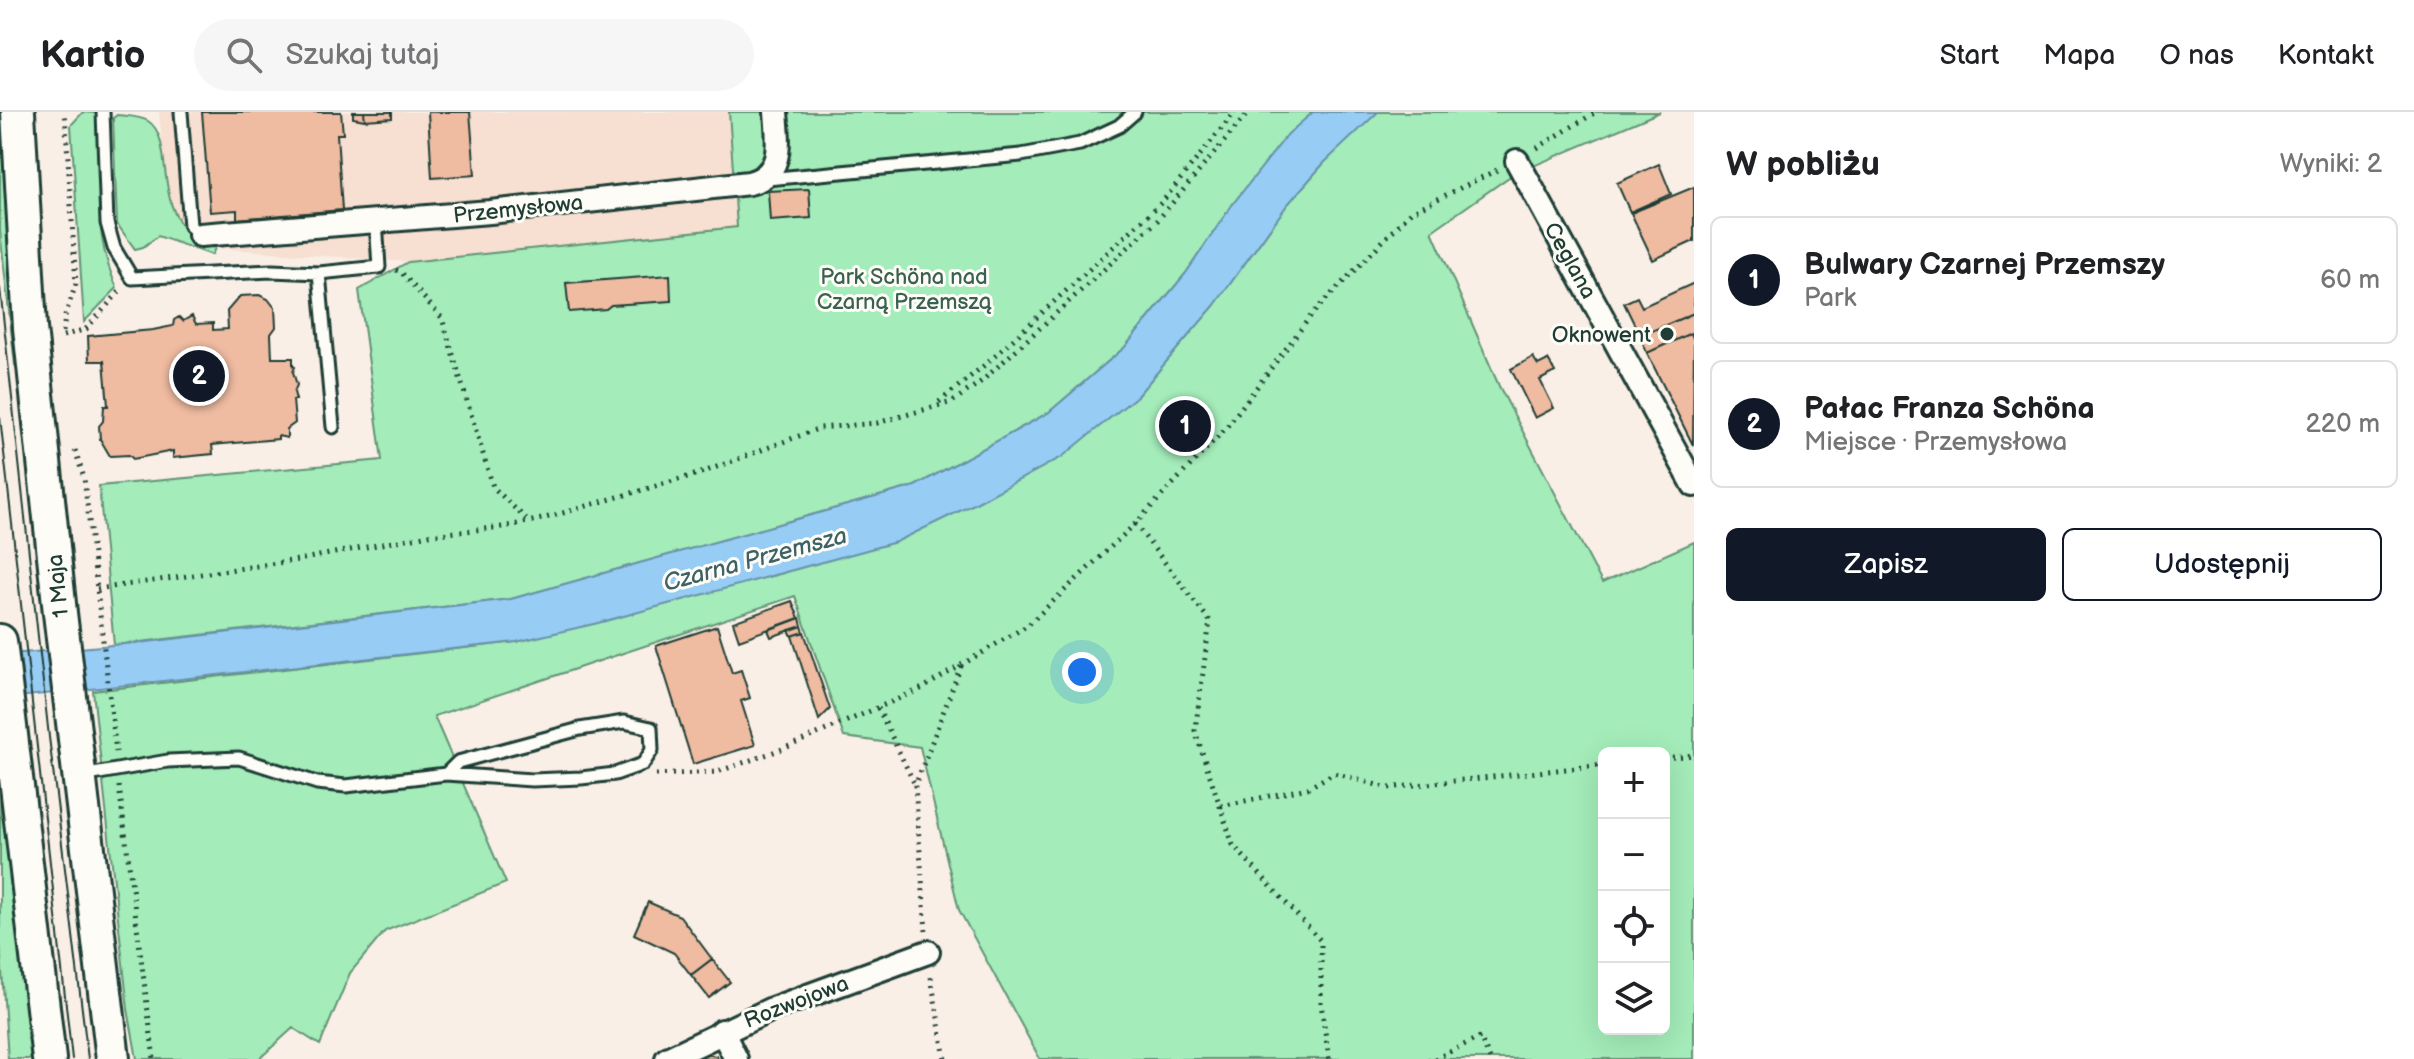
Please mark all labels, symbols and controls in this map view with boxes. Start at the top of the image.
search box [194,19,754,91]
text: Kartio [40,33,146,78]
icon: search [222,33,266,77]
text: Szukaj tutaj [286,37,439,73]
text: Start [1940,39,1999,72]
text: Mapa [2043,39,2115,72]
text: O nas [2159,39,2234,72]
text: Kontakt [2278,39,2374,72]
text: W pobliżu [1726,144,1880,185]
text: Wyniki: 2 [2280,149,2382,180]
street label: Przemysłowa [452,189,584,230]
street label: Ceglana [1538,218,1602,304]
text: Bulwary Czarnej Przemszy [1804,247,2165,283]
park label: Park Schöna nad Czarną Przemszą [817,264,992,316]
text: 1 [1749,265,1759,296]
text: 60 m [2320,265,2380,296]
text: Park [1804,283,1856,314]
place label: Oknowent [1552,322,1651,349]
marker: Oknowent [1658,325,1676,343]
pin: 2 [173,346,225,406]
text: Pałac Franza Schöna [1804,391,2095,427]
pin: 1 [1159,396,1211,456]
text: 2 [1746,409,1762,440]
text: 220 m [2306,409,2380,440]
text: Miejsce · Przemysłowa [1804,427,2067,458]
water label: Czarna Przemsza [660,521,850,598]
button: Zapisz [1726,528,2046,601]
button: Udostępnij [2062,528,2382,601]
street label: 1 Maja [42,553,75,619]
your location [1062,652,1102,692]
map controls [1598,747,1670,1035]
button: + [1598,747,1670,819]
button: − [1598,819,1670,891]
button: locate [1598,891,1670,963]
button: layers [1598,963,1670,1035]
street label: Rozwojowa [740,970,853,1035]

